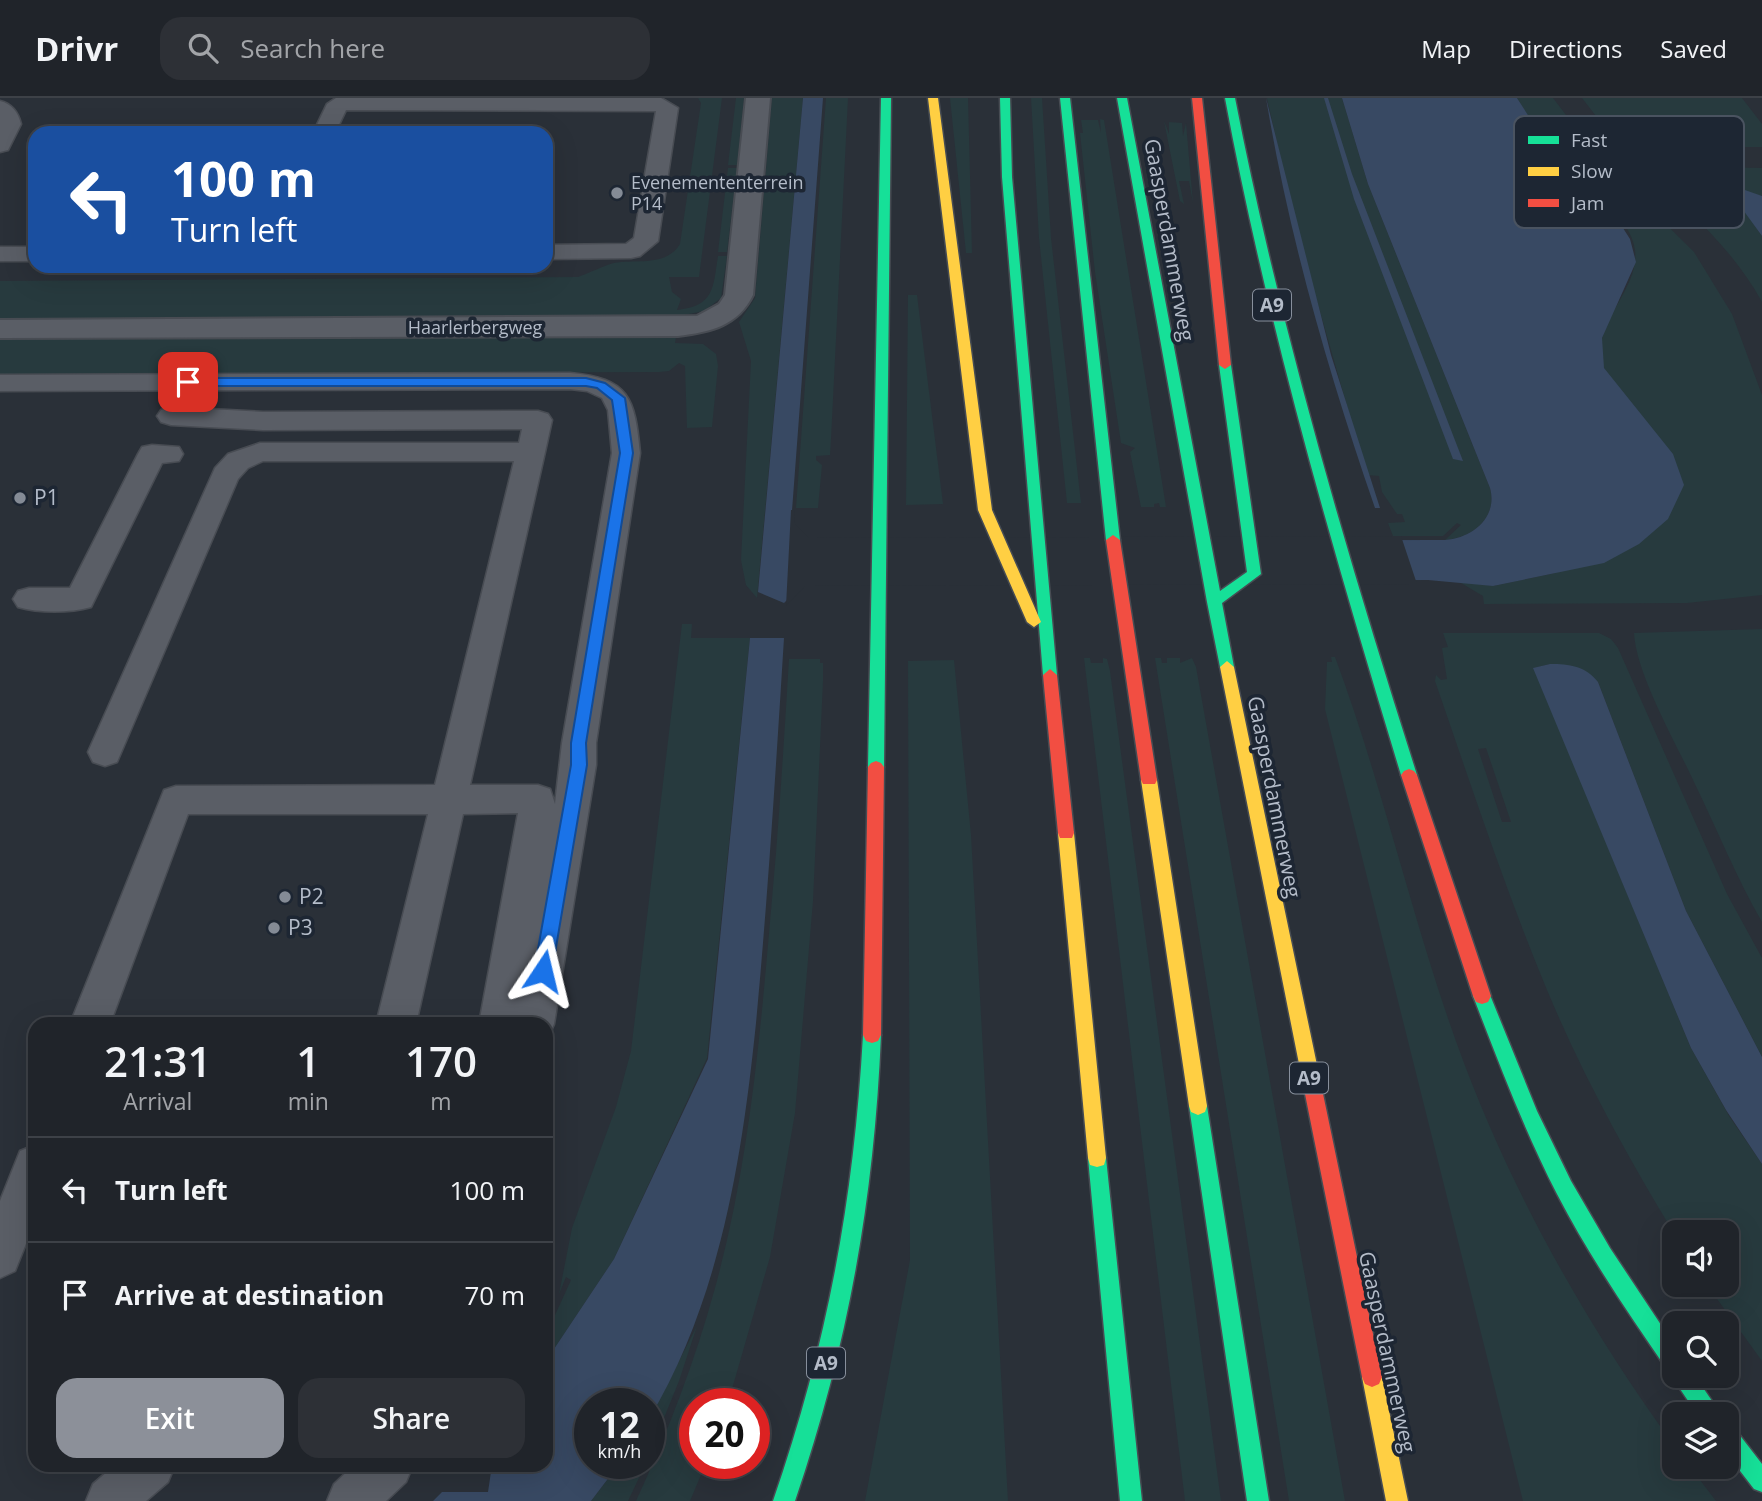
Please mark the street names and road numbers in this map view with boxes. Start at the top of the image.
street label: Gaasperdammerweg [1138,136,1202,343]
road number: A9 [1253,290,1291,321]
street label: Haarlerbergweg [408,315,543,339]
street label: Gaasperdammerweg [1242,693,1308,900]
road number: A9 [1290,1062,1328,1094]
street label: Gaasperdammerweg [1353,1249,1423,1455]
road number: A9 [807,1348,845,1378]

